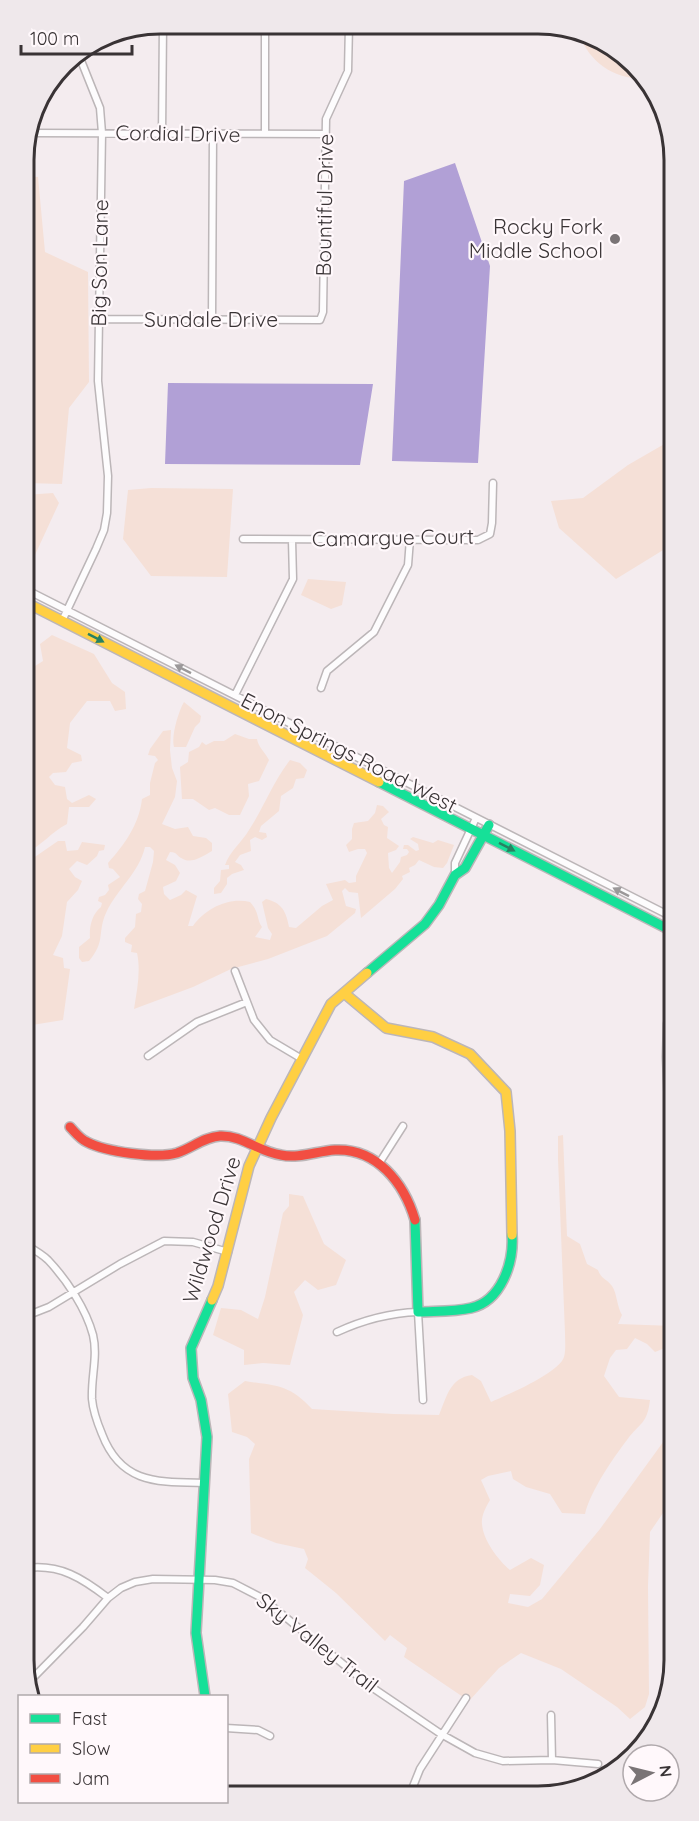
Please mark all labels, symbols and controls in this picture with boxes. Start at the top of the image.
scale bar [21,18,132,56]
text: 100 m [30,27,79,50]
street label: Cordial Drive [115,119,241,147]
street label: Bountiful Drive [310,133,338,277]
street label: Big Son Lane [85,199,113,327]
place label: Rocky Fork Middle School [469,213,603,263]
marker: Rocky Fork Middle School [608,232,622,246]
street label: Sundale Drive [144,306,278,332]
street label: Camargue Court [312,523,474,551]
one-way arrow [87,634,104,643]
one-way arrow [174,664,191,674]
street label: Enon Springs Road West [237,686,462,818]
one-way arrow [499,843,516,852]
one-way arrow [613,887,630,896]
street label: Wildwood Drive [176,1153,246,1306]
street label: Sky Valley Trail [252,1587,384,1698]
legend [18,1695,228,1803]
text: Fast [72,1707,107,1730]
text: Slow [72,1737,110,1760]
north arrow [621,1743,681,1803]
text: N [655,1764,677,1778]
text: Jam [72,1767,110,1790]

